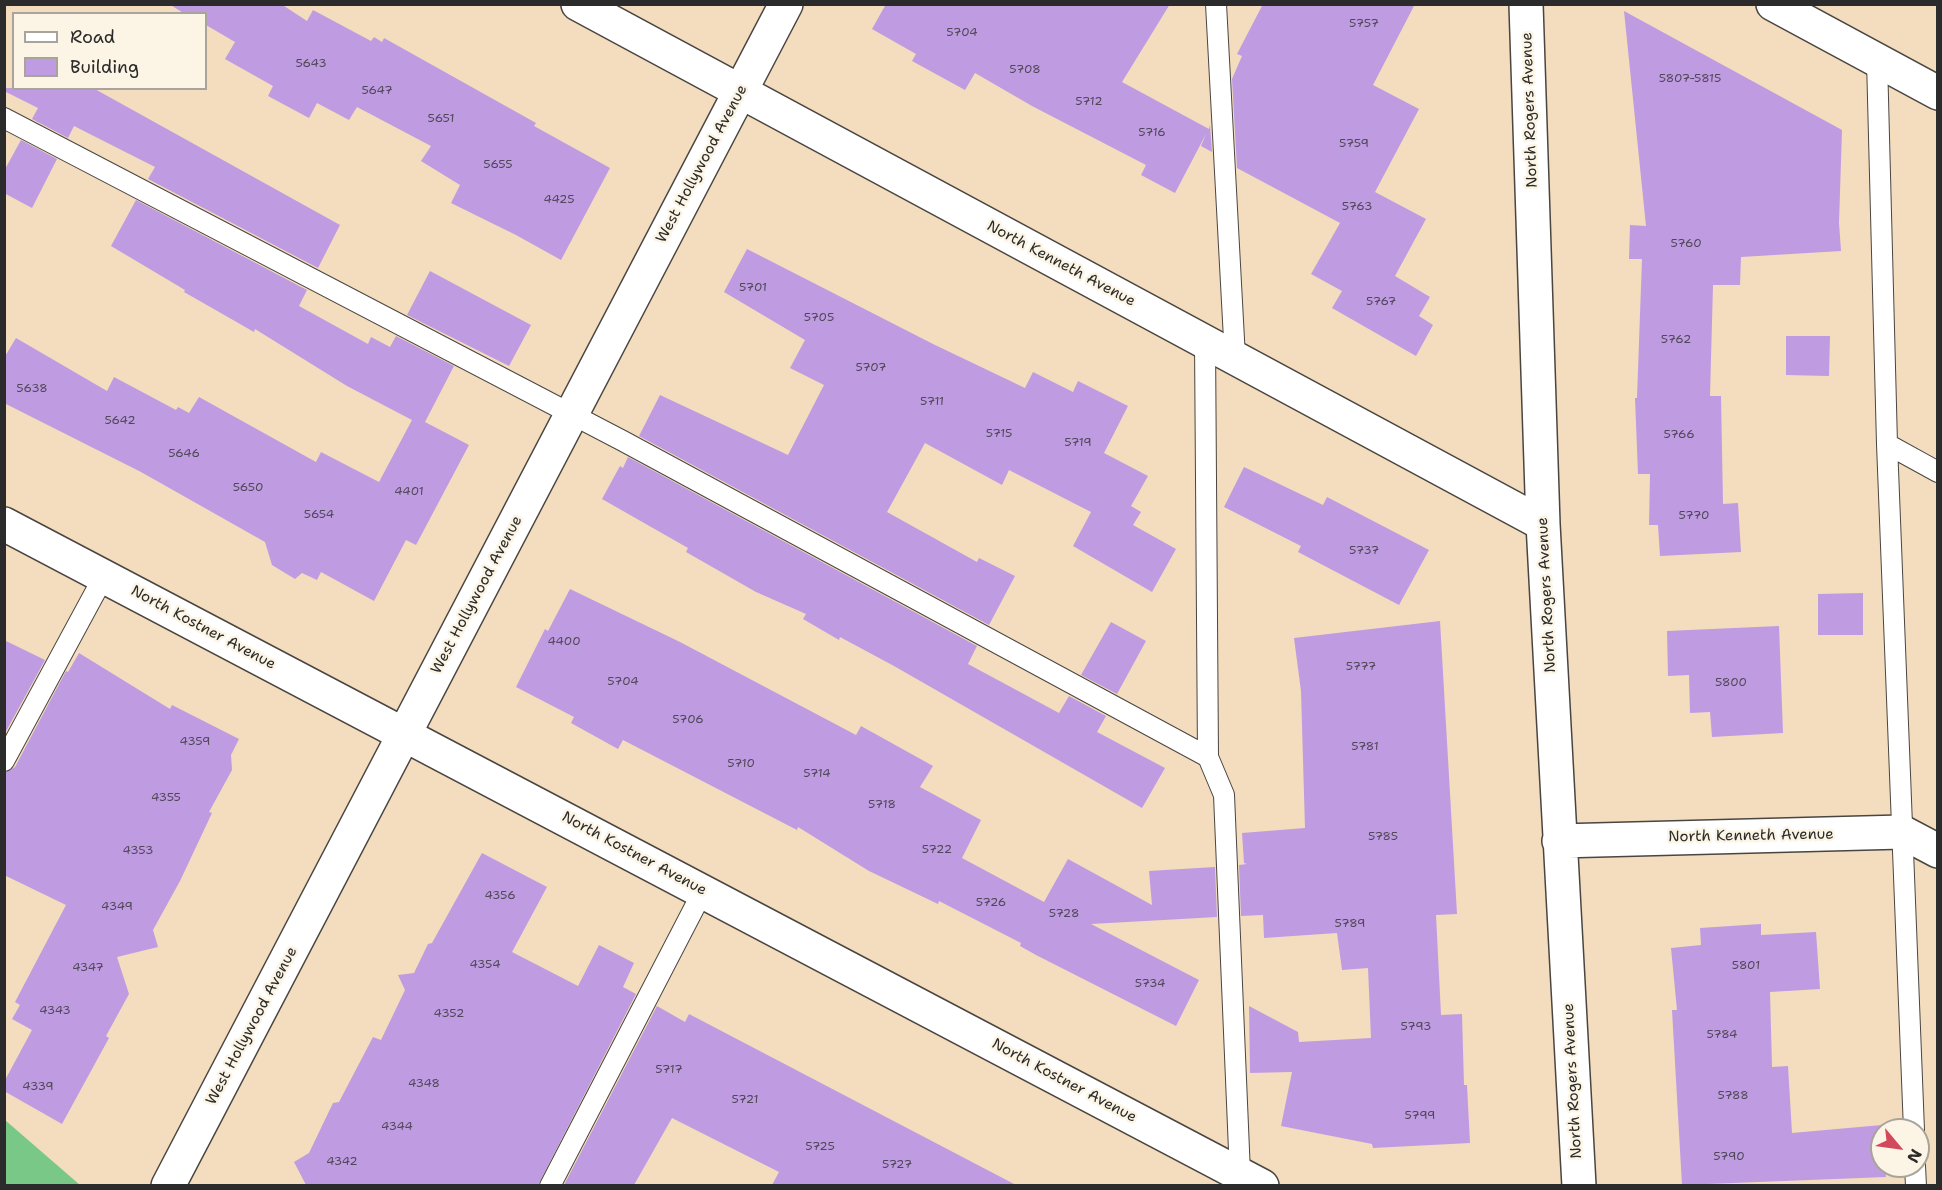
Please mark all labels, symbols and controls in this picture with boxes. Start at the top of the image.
legend [12,12,207,90]
house number: 5757 [1349,17,1379,31]
text: Road [70,25,115,49]
house number: 5704 [946,26,978,40]
street label: North Rogers Avenue [1518,32,1542,188]
text: Building [70,55,139,79]
house number: 5643 [295,57,327,71]
house number: 5708 [1009,63,1041,77]
house number: 5807-5815 [1659,72,1721,86]
street label: West Hollywood Avenue [653,82,751,246]
house number: 5647 [361,84,393,98]
house number: 5712 [1075,95,1103,109]
house number: 5651 [428,112,454,126]
house number: 5716 [1138,126,1166,140]
house number: 5759 [1339,137,1369,151]
house number: 5655 [483,158,513,172]
house number: 4425 [543,193,575,207]
house number: 5763 [1342,200,1372,214]
street label: North Kenneth Avenue [984,217,1138,311]
house number: 5760 [1670,237,1702,251]
house number: 5701 [739,281,767,295]
house number: 5767 [1366,295,1396,309]
house number: 5705 [804,311,834,325]
house number: 5762 [1661,333,1691,347]
house number: 5707 [855,361,887,375]
house number: 5638 [16,382,48,396]
house number: 5711 [920,395,944,409]
house number: 5642 [104,414,136,428]
house number: 5715 [986,427,1012,441]
house number: 5766 [1663,428,1695,442]
house number: 5719 [1064,436,1092,450]
house number: 5646 [168,447,200,461]
house number: 5650 [233,481,263,495]
house number: 4401 [394,485,424,499]
house number: 5654 [304,508,334,522]
house number: 5770 [1679,509,1709,523]
street label: West Hollywood Avenue [428,513,526,677]
street label: North Rogers Avenue [1534,517,1560,673]
house number: 5737 [1349,544,1379,558]
street label: North Kostner Avenue [128,582,278,674]
house number: 4400 [547,635,581,649]
house number: 5777 [1346,660,1376,674]
house number: 5704 [607,675,639,689]
house number: 5800 [1715,676,1747,690]
house number: 5706 [672,713,704,727]
house number: 4359 [180,735,210,749]
house number: 5781 [1351,740,1379,754]
house number: 5710 [727,757,755,771]
house number: 5714 [803,767,831,781]
house number: 4355 [151,791,181,805]
house number: 5718 [868,798,896,812]
street label: North Kostner Avenue [559,808,709,900]
street label: North Kenneth Avenue [1668,826,1834,846]
house number: 5785 [1368,830,1398,844]
house number: 5722 [922,843,952,857]
house number: 4353 [123,844,153,858]
house number: 4356 [484,889,516,903]
house number: 5726 [976,896,1006,910]
house number: 4349 [101,900,133,914]
house number: 5728 [1049,907,1079,921]
house number: 5789 [1335,917,1365,931]
street label: West Hollywood Avenue [203,944,301,1108]
house number: 4354 [469,958,501,972]
house number: 5801 [1732,959,1760,973]
house number: 4347 [72,961,104,975]
house number: 5734 [1135,977,1165,991]
street label: North Rogers Avenue [1560,1003,1586,1159]
house number: 4343 [39,1004,71,1018]
house number: 4352 [434,1007,464,1021]
house number: 5793 [1401,1020,1431,1034]
house number: 5784 [1707,1028,1737,1042]
street label: North Kostner Avenue [989,1035,1139,1127]
house number: 5717 [655,1063,683,1077]
house number: 4348 [408,1077,440,1091]
house number: 4339 [22,1080,54,1094]
house number: 5788 [1717,1089,1749,1103]
house number: 5721 [732,1093,758,1107]
house number: 5799 [1404,1109,1436,1123]
north arrow [1870,1118,1930,1178]
house number: 4344 [381,1120,413,1134]
house number: 5725 [805,1140,835,1154]
text: N [1902,1145,1927,1167]
house number: 5790 [1713,1150,1745,1164]
house number: 4342 [326,1155,358,1169]
house number: 5727 [882,1158,912,1172]

